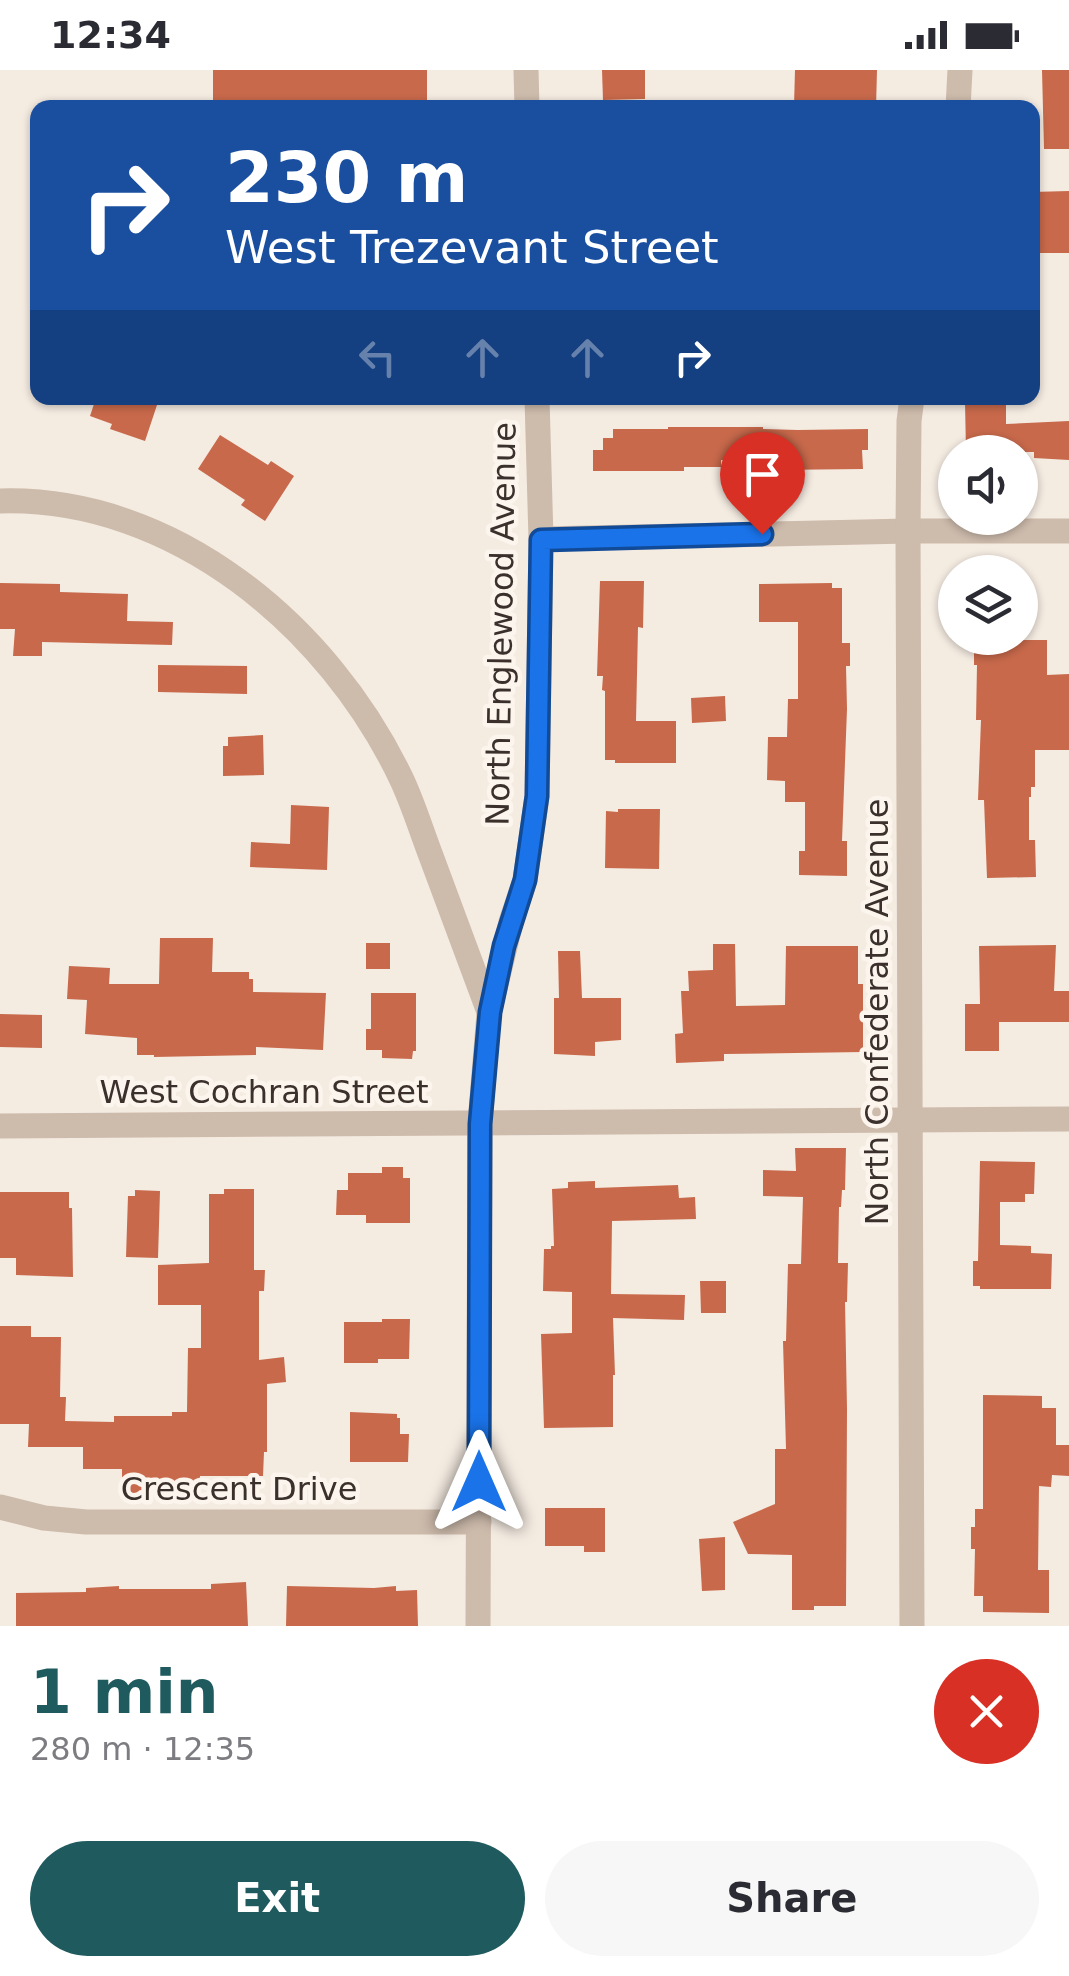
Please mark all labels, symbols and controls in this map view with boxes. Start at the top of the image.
text: 12:34 [50,13,171,57]
text: 230 m [225,137,468,219]
icon: right [60,140,190,270]
text: West Trezevant Street [225,221,719,274]
icon: left [350,330,405,385]
icon: ahead [455,330,510,385]
icon: ahead [560,330,615,385]
icon: right [665,330,720,385]
street label: North Englewood Avenue [478,422,524,826]
pin [720,432,805,535]
map controls [938,435,1038,655]
button: sound [938,435,1038,535]
icon: arrive [735,447,790,502]
button: layers [938,555,1038,655]
street label: North Confederate Avenue [858,799,896,1225]
street label: West Cochran Street [99,1073,429,1111]
position arrow [427,1430,531,1534]
street label: Crescent Drive [121,1470,357,1508]
text: 1 min [30,1657,218,1727]
button: close [934,1659,1039,1764]
text: 280 m · 12:35 [30,1730,255,1768]
button: Exit [30,1841,525,1956]
button: Share [545,1841,1039,1956]

